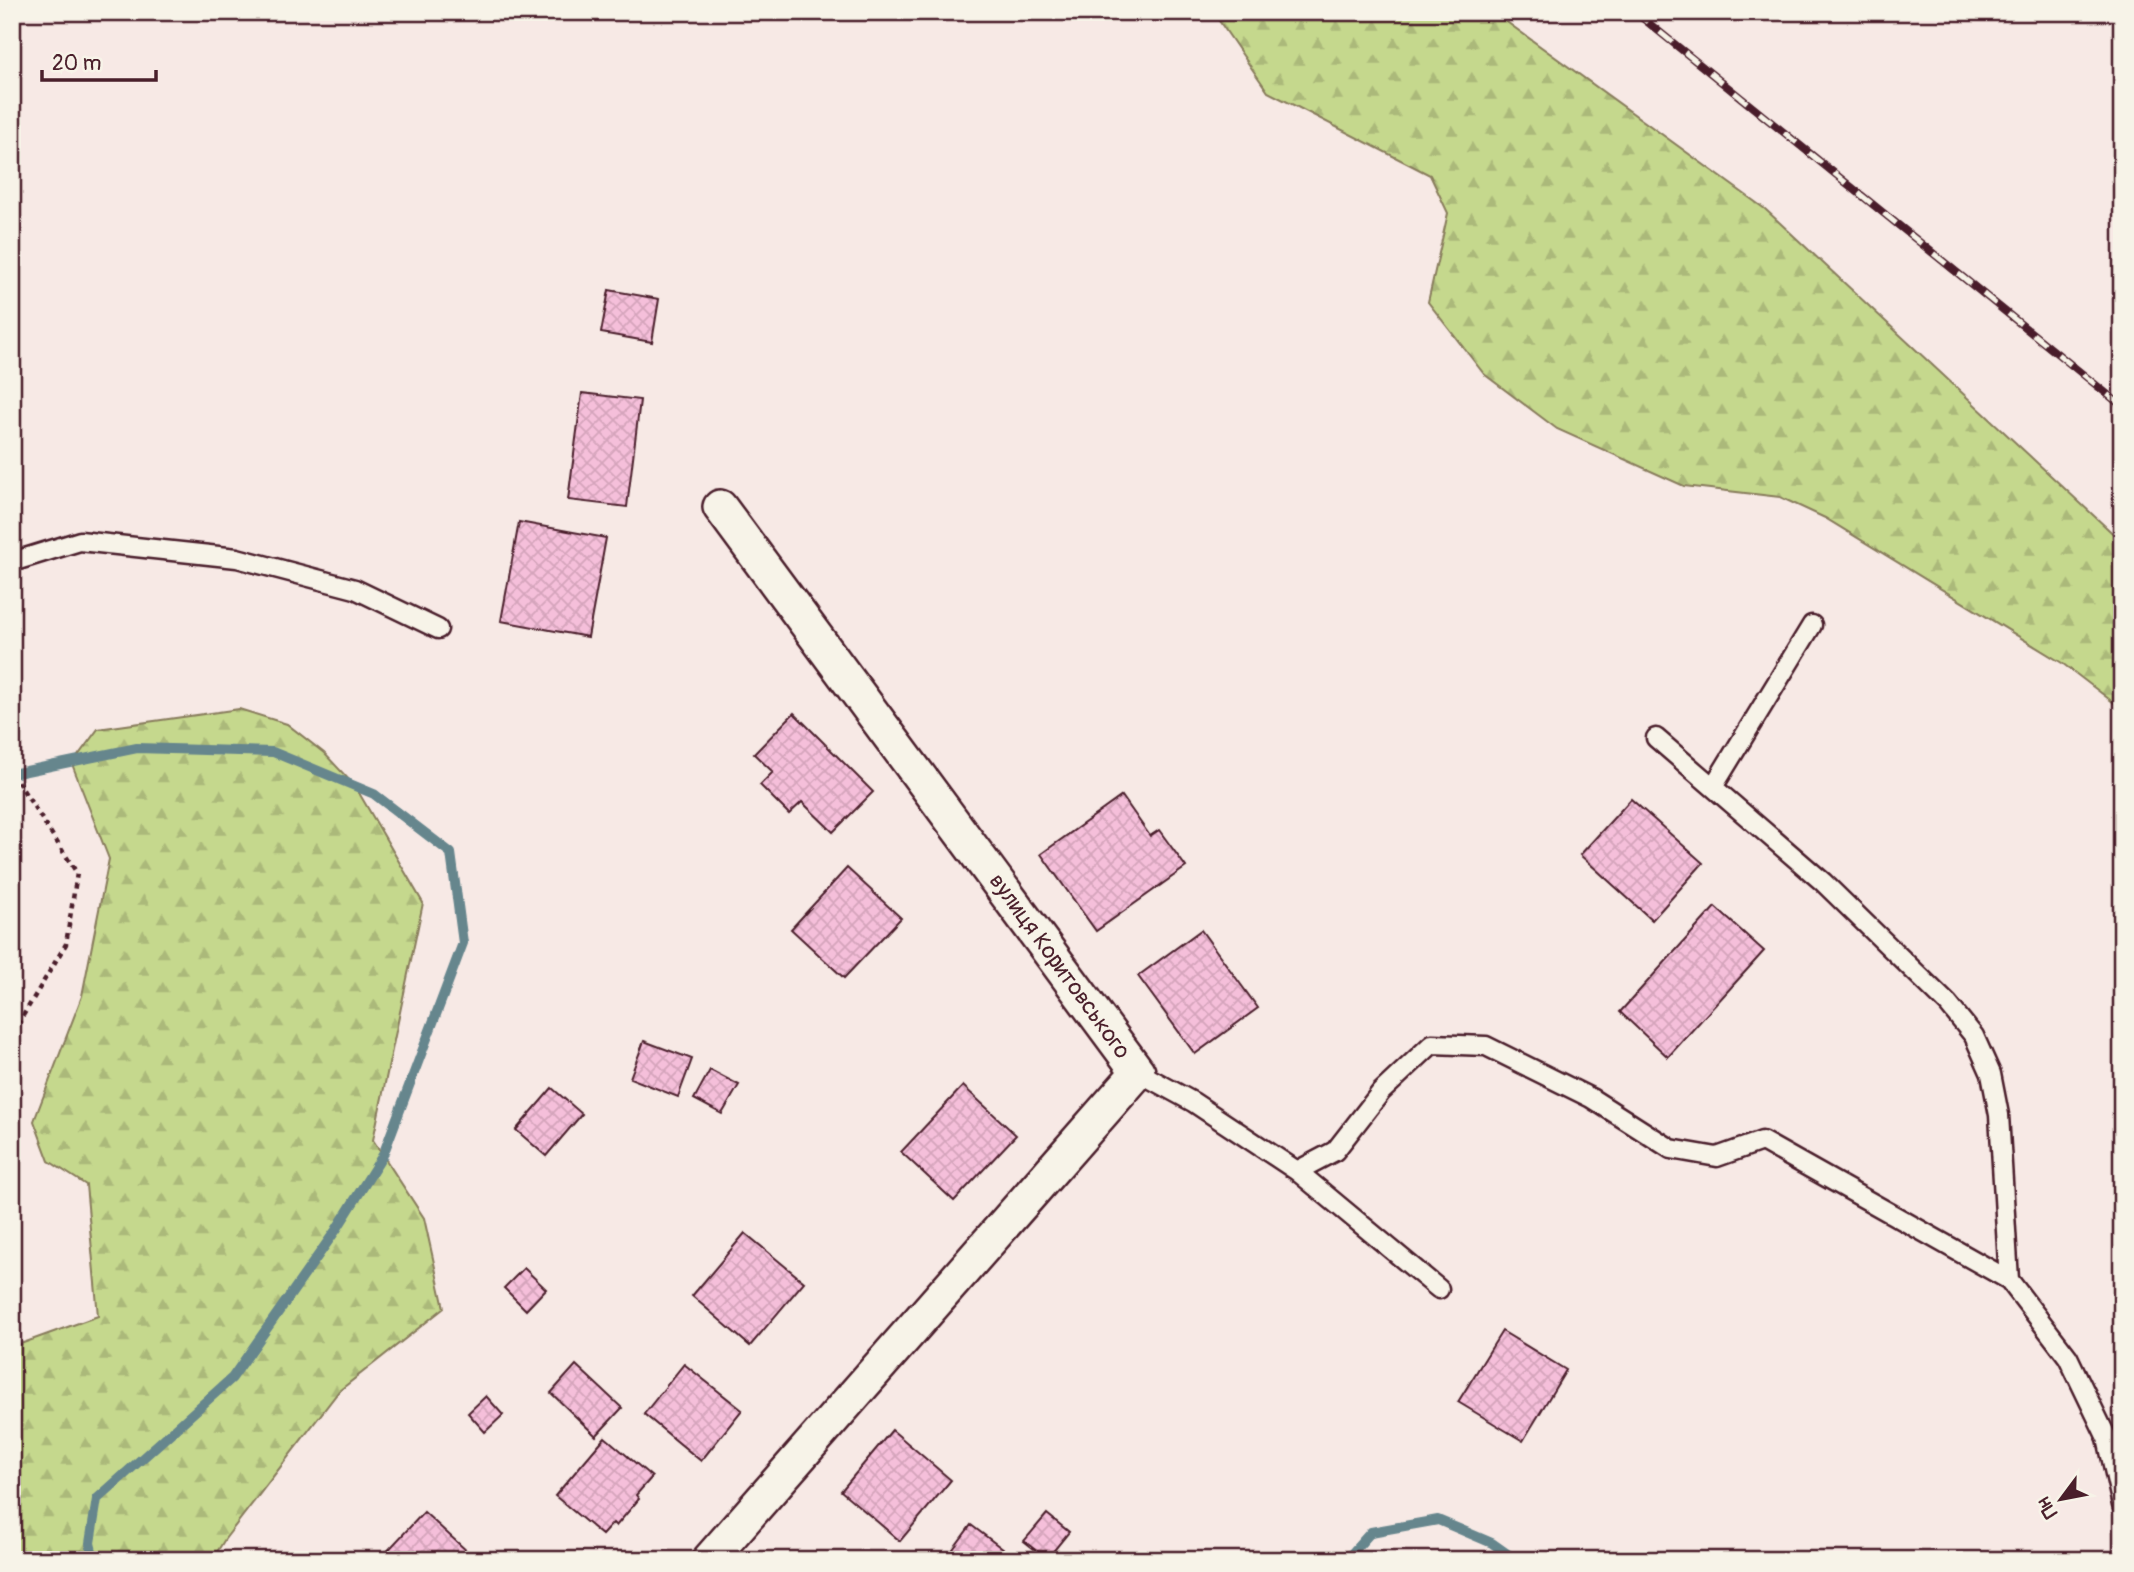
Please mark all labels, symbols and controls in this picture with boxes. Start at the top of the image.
scale bar [42,38,156,82]
text: 20 m [52,50,101,77]
street label: вулиця Коритовського [983,868,1137,1064]
north arrow [2025,1464,2096,1534]
text: Пн [2032,1492,2063,1523]

